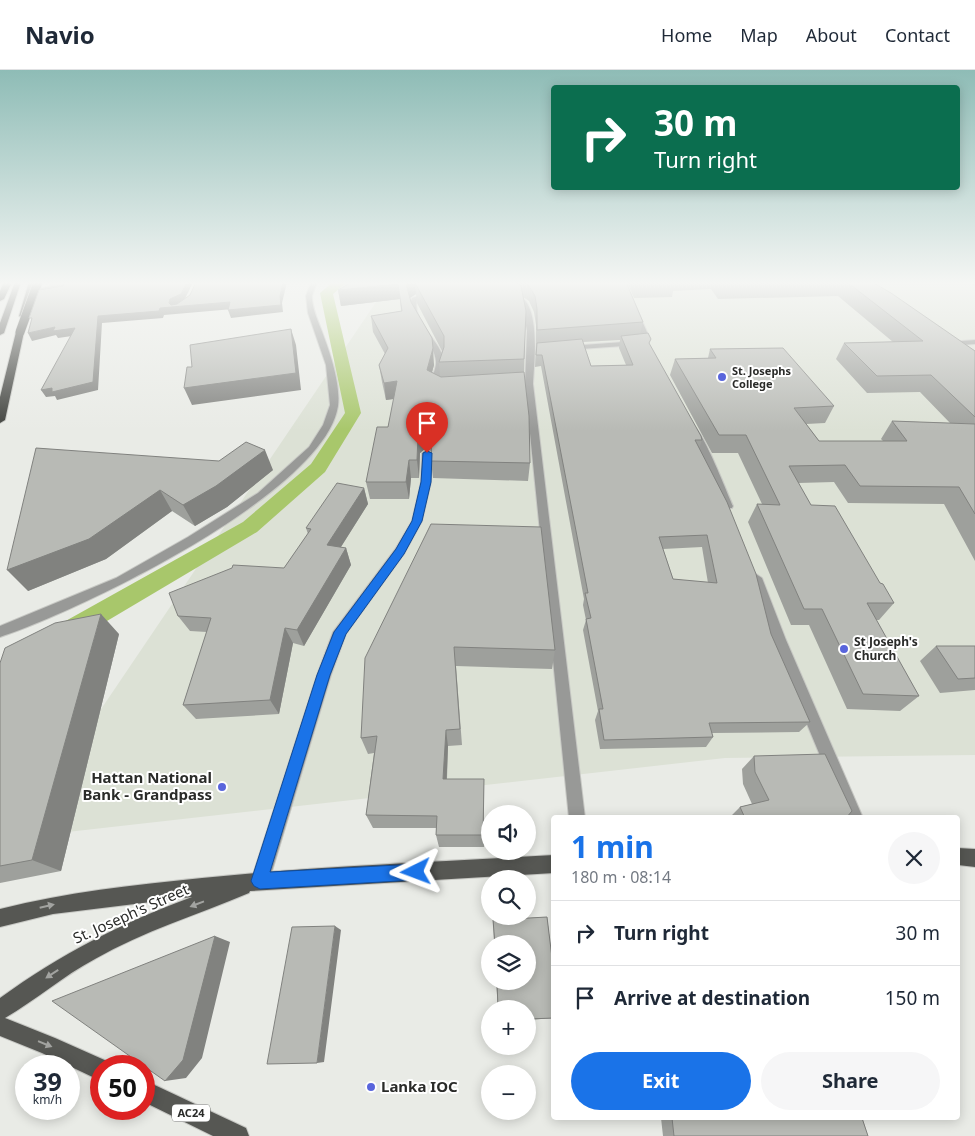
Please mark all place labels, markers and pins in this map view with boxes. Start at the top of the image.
place label: St. Josephs College [732,363,791,391]
marker: St. Josephs College [716,371,728,383]
pin [406,402,448,453]
place label: St Joseph's Church [854,633,918,664]
marker: St Joseph's Church [838,643,850,655]
place label: Hattan National Bank - Grandpass [82,767,212,804]
marker: Hattan National Bank - Grandpass [216,781,228,793]
place label: Lanka IOC [381,1076,458,1096]
marker: Lanka IOC [365,1081,377,1093]

